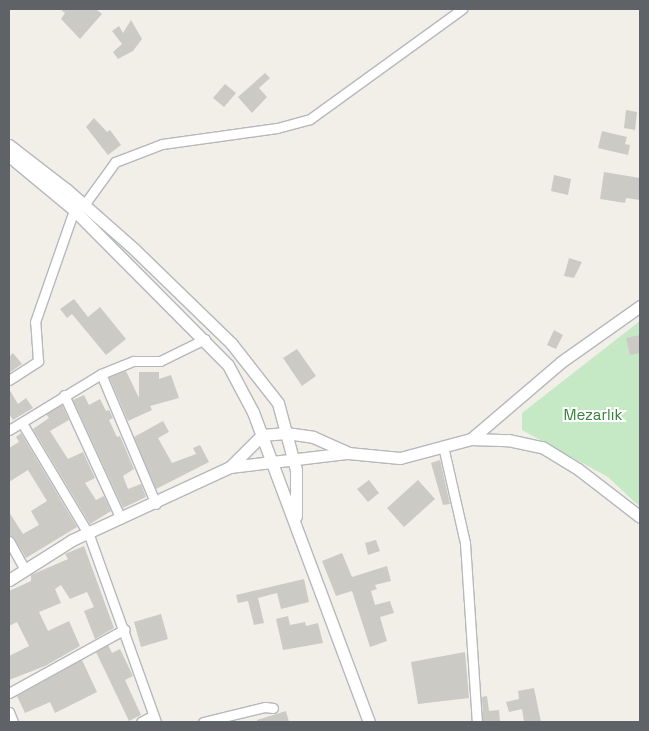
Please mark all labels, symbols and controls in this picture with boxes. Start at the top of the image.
park label: Mezarlık [563,406,623,424]

